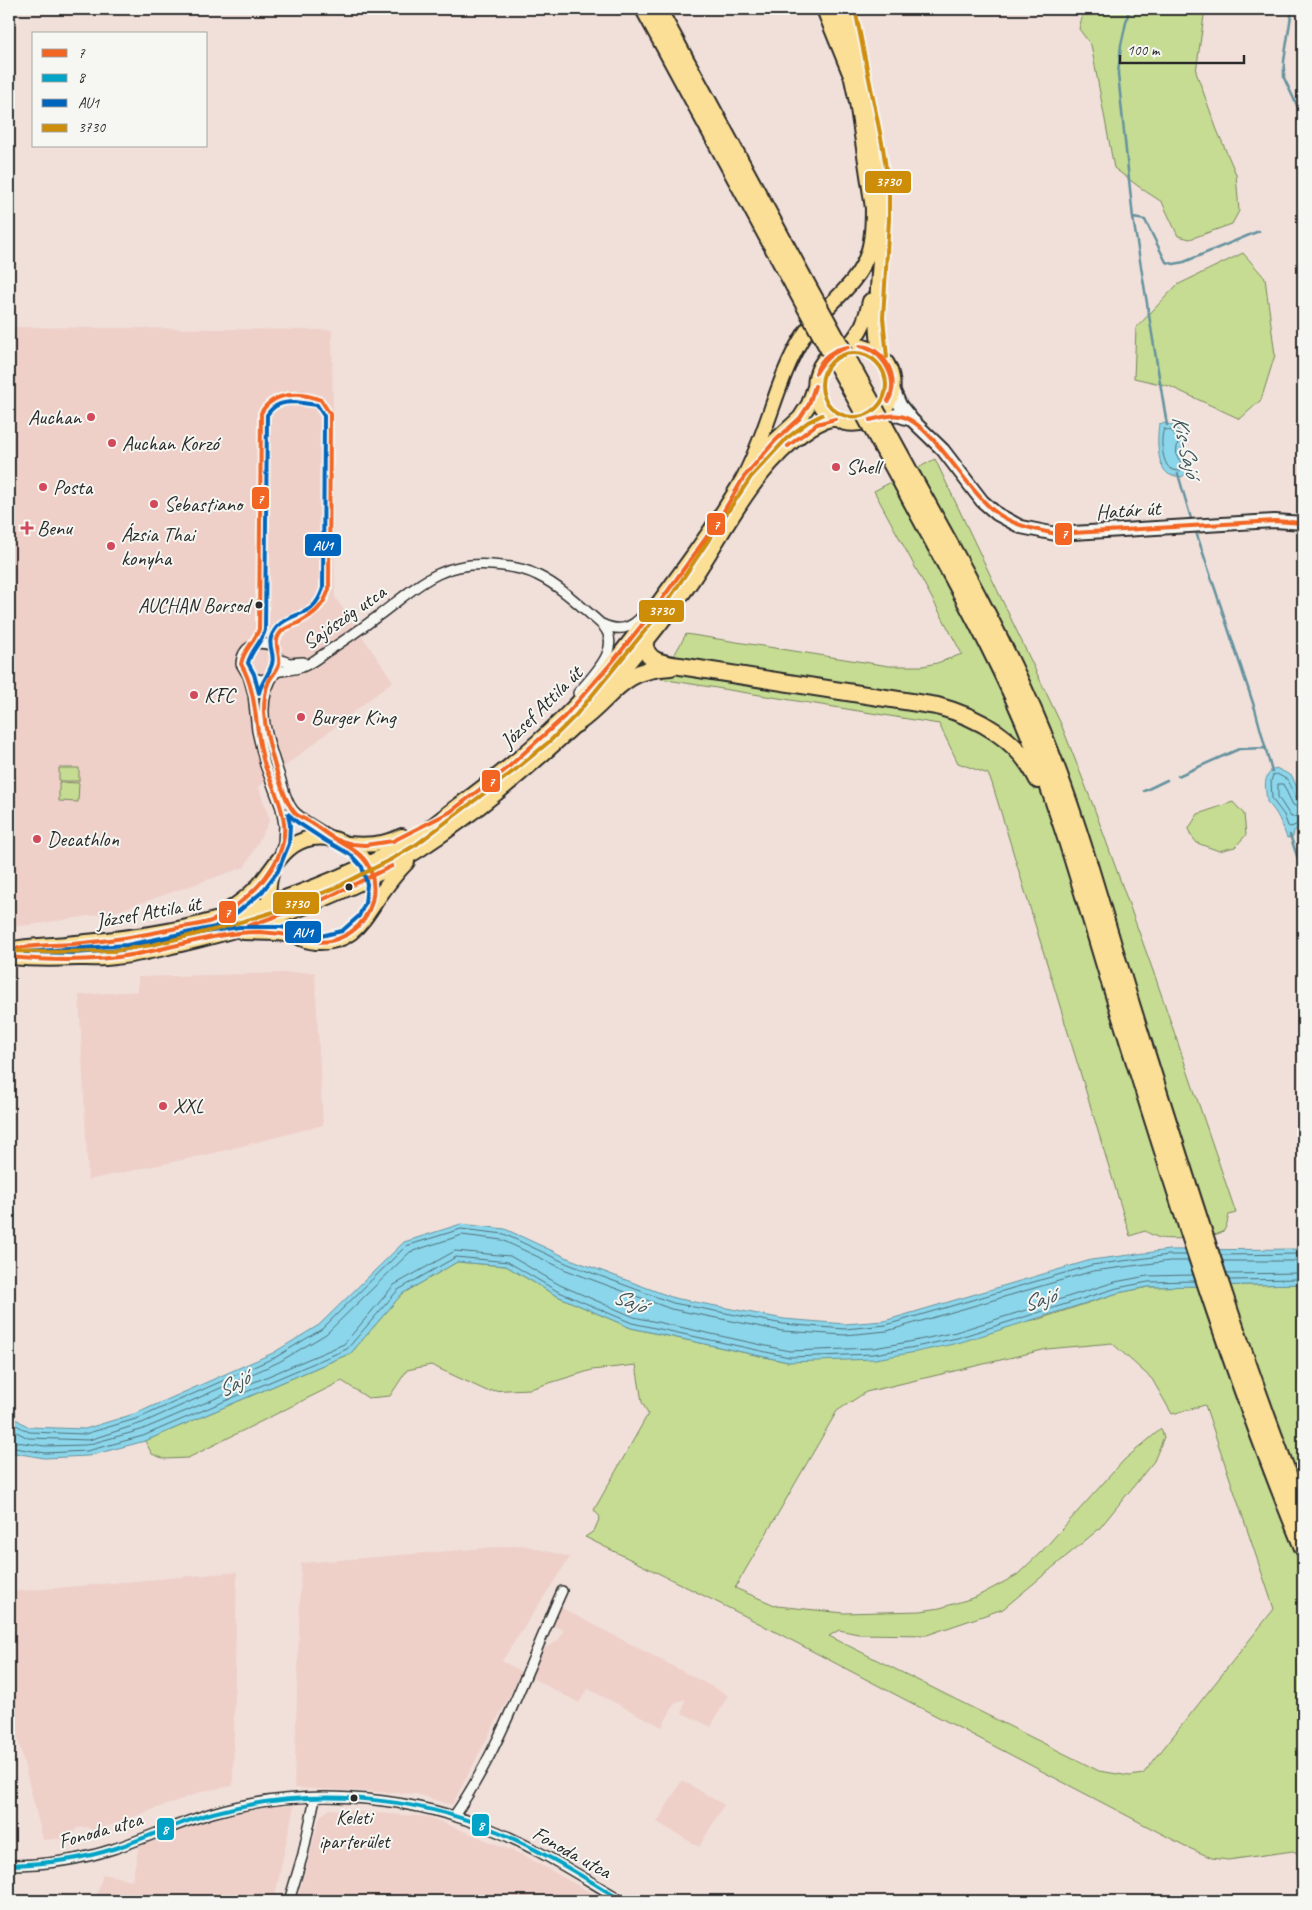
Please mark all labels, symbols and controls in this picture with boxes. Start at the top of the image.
legend [32,32,208,148]
scale bar [1120,32,1243,64]
text: 100 m [1127,41,1161,60]
text: 7 [78,44,86,63]
text: 8 [78,68,86,87]
text: AU1 [78,94,100,113]
text: 3730 [78,118,106,137]
line badge: 3730 [864,170,912,194]
text: 3730 [875,173,902,190]
place label: Auchan [28,404,83,430]
marker: Auchan [85,411,97,423]
water label: Kis-Sajó [1165,413,1208,486]
place label: Auchan Korzó [122,430,221,456]
marker: Auchan Korzó [106,437,118,449]
place label: Shell [846,454,884,480]
marker: Shell [830,461,842,473]
place label: Posta [53,474,94,500]
marker: Posta [37,481,49,493]
line badge: 7 [251,486,270,510]
text: 7 [257,490,265,507]
place label: Sebastiano [164,491,245,517]
street label: Határ út [1095,495,1163,525]
marker: Sebastiano [148,498,160,510]
line badge: 7 [706,512,726,536]
place label: Benu [37,515,73,541]
text: 7 [713,516,721,533]
place label: Ázsia Thai konyha [121,521,198,571]
marker: Benu [21,522,33,534]
line badge: 7 [1054,522,1073,546]
text: 7 [1061,525,1069,542]
line badge: AU1 [304,533,342,557]
text: AU1 [313,537,335,554]
marker: Ázsia Thai konyha [105,540,117,552]
street label: Sajószög utca [297,578,392,655]
place label: AUCHAN Borsod [138,593,253,618]
line badge: 3730 [638,599,685,623]
marker: AUCHAN Borsod [254,600,264,610]
text: 3730 [648,602,675,619]
street label: József Attila út [494,659,589,754]
place label: KFC [204,682,237,708]
marker: KFC [188,689,200,701]
place label: Burger King [311,704,397,730]
marker: Burger King [295,711,307,723]
line badge: 7 [481,769,501,793]
text: 7 [488,773,496,790]
place label: Decathlon [47,826,119,852]
marker: Decathlon [31,833,43,845]
unlabelled marker [344,882,354,892]
street label: József Attila út [93,890,204,934]
line badge: 3730 [272,891,320,915]
text: 3730 [283,895,310,912]
line badge: 7 [218,900,237,924]
text: 7 [224,904,232,921]
line badge: AU1 [284,920,322,944]
text: AU1 [293,924,315,941]
place label: XXL [173,1093,205,1119]
marker: XXL [157,1100,169,1112]
water label: Sajó [1020,1280,1065,1318]
water label: Sajó [610,1282,656,1322]
water label: Sajó [213,1361,260,1404]
marker: Keleti iparterület [349,1793,359,1803]
street label: Fonoda utca [55,1805,146,1854]
place label: Keleti iparterület [319,1805,392,1854]
line badge: 8 [471,1813,490,1837]
line badge: 8 [156,1817,175,1841]
text: 8 [478,1817,486,1834]
street label: Fonoda utca [528,1820,617,1885]
text: 8 [162,1821,170,1838]

